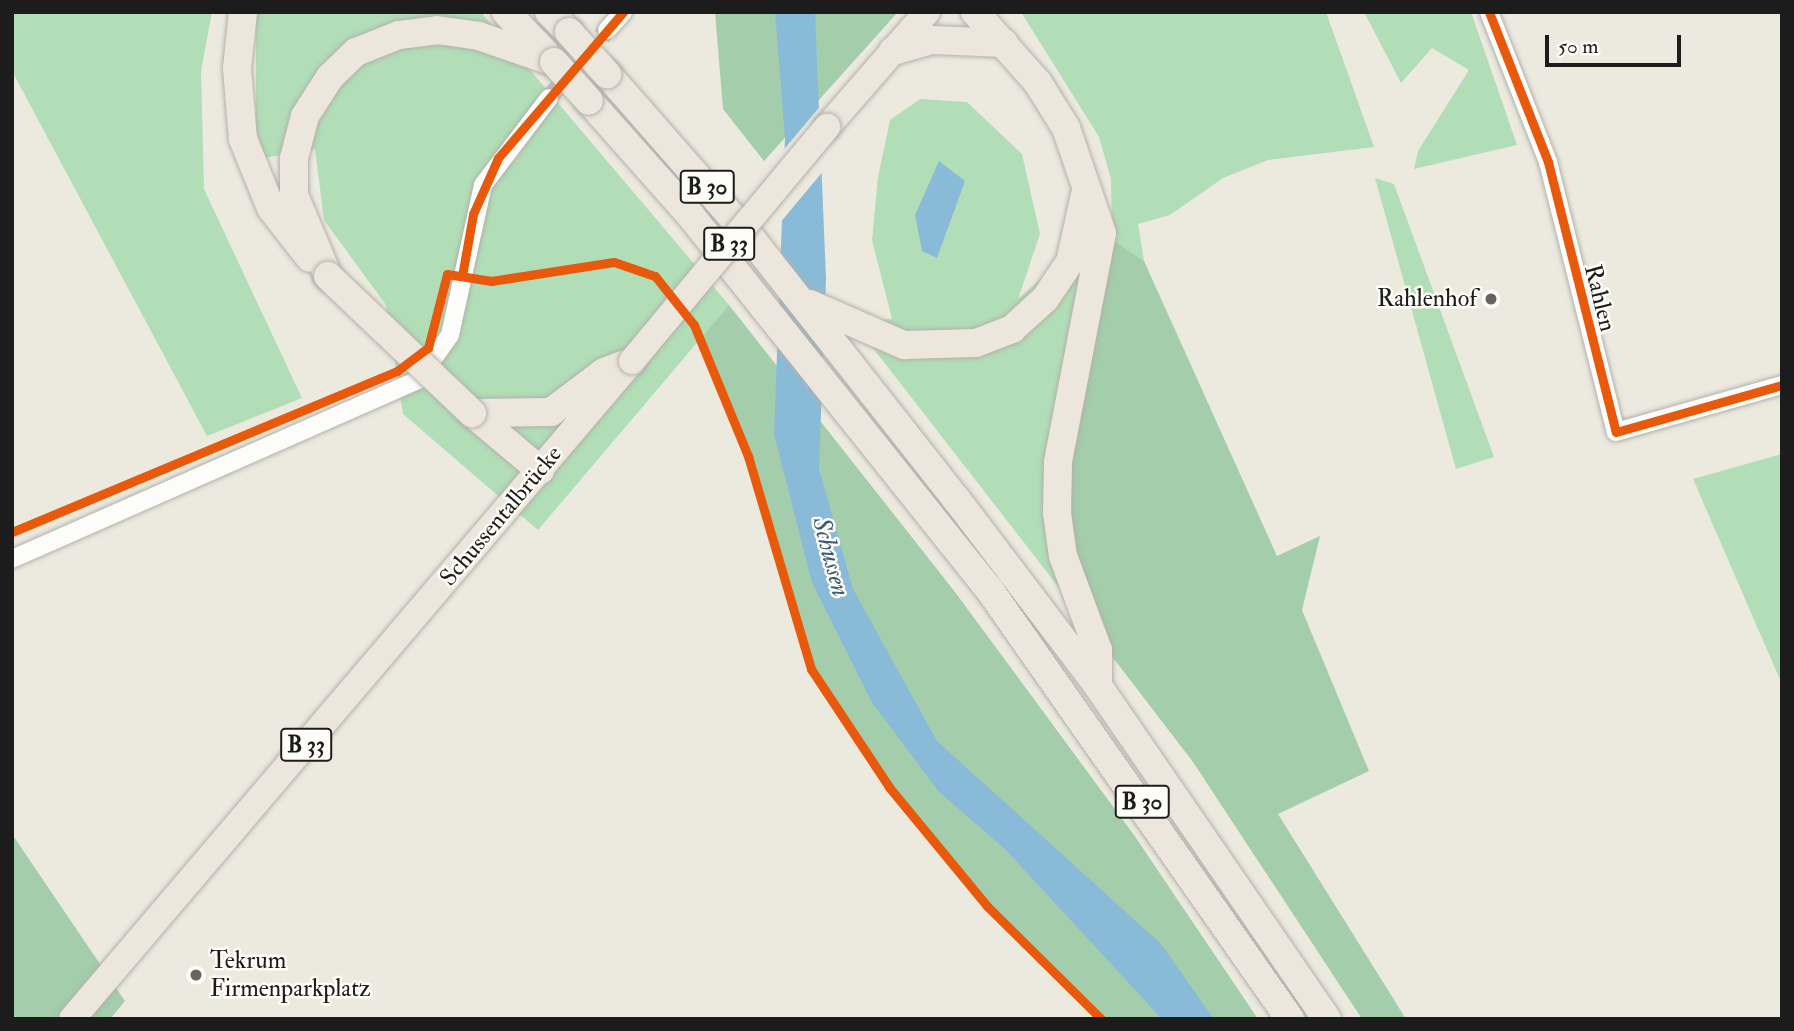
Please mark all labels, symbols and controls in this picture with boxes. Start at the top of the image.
scale bar [1549,21,1686,65]
text: 50 m [1558,33,1599,60]
road number: B 30 [679,168,735,206]
road number: B 33 [703,224,755,264]
street label: Rahlen [1578,261,1622,335]
place label: Rahlenhof [1377,285,1477,313]
marker: Rahlenhof [1483,291,1499,307]
street label: Schussentalbrücke [434,440,568,592]
water label: Schussen [804,514,856,600]
road number: B 33 [280,726,332,764]
road number: B 30 [1114,782,1170,822]
place label: Tekrum Firmenparkplatz [210,947,371,1003]
marker: Tekrum Firmenparkplatz [188,967,204,983]

